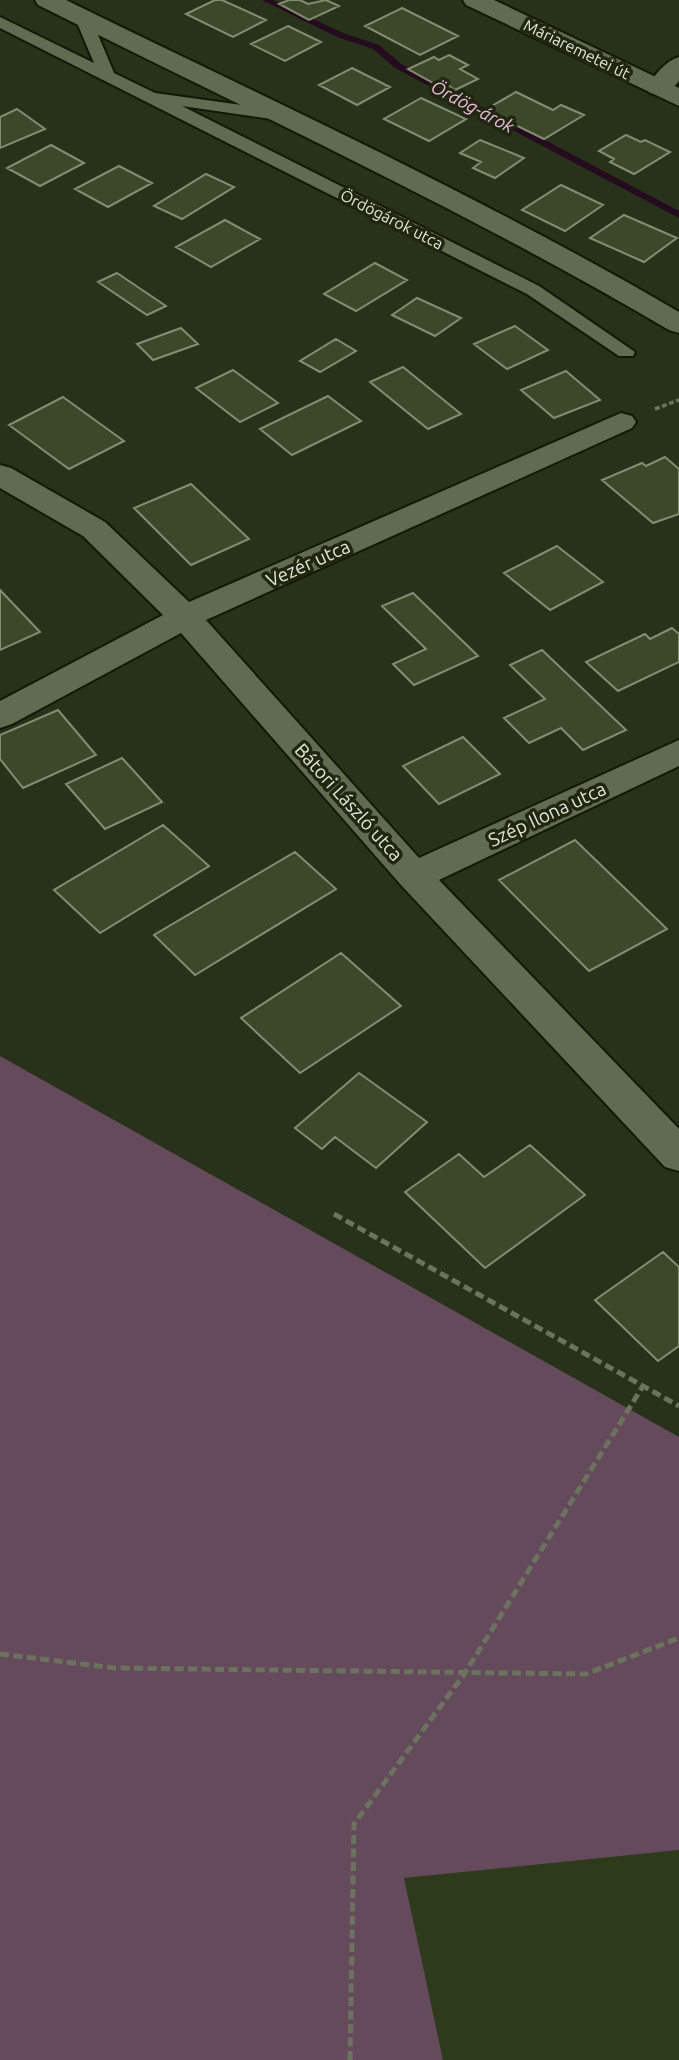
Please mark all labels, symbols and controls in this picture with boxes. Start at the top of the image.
street label: Máriaremetei út [521,16,634,83]
water label: Ördög-árok [428,76,519,137]
street label: Ördögárok utca [338,185,446,253]
street label: Vezér utca [263,535,353,591]
street label: Bátori László utca [291,739,407,865]
street label: Szép Ilona utca [485,777,609,851]

